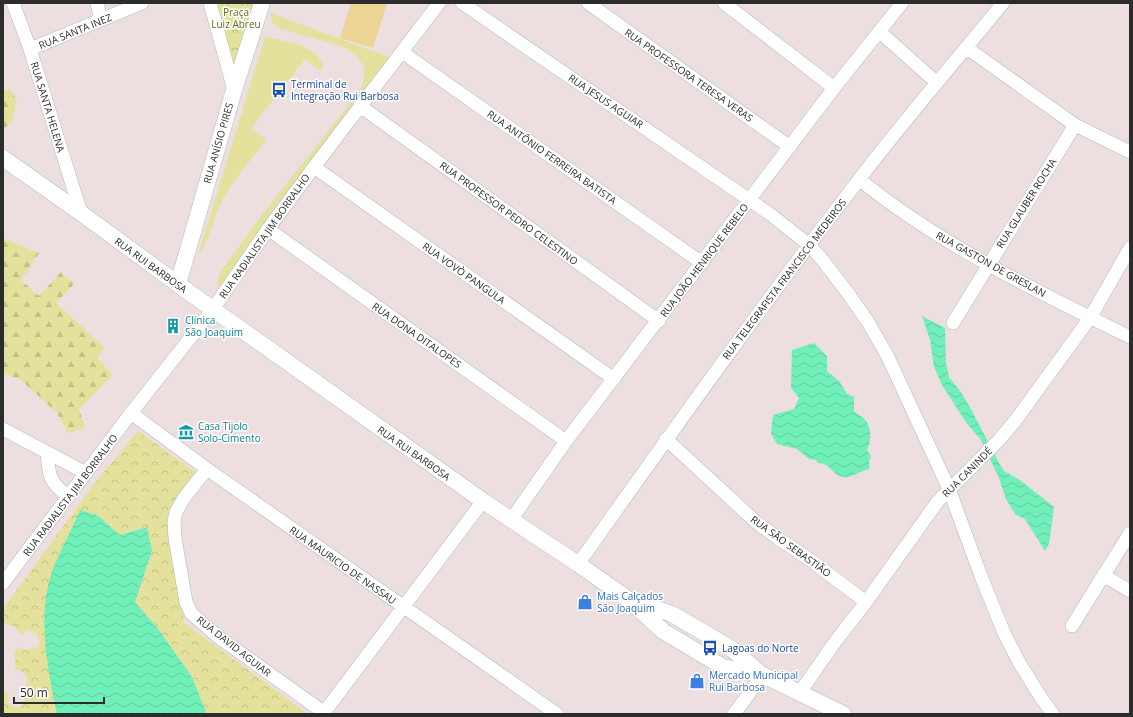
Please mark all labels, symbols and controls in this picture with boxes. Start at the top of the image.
park label: Praça Luiz Abreu [211,5,261,31]
street label: RUA SANTA INEZ [36,10,114,52]
street label: RUA PROFESSORA TERESA VERAS [622,25,756,125]
street label: RUA SANTA HELENA [28,60,69,154]
street label: RUA JESUS AGUIAR [566,71,646,131]
place label: Terminal de Integração Rui Barbosa [291,77,399,103]
bus stop icon: Terminal de Integração Rui Barbosa [270,81,288,99]
street label: RUA ANÍSIO PIRES [200,101,236,185]
street label: RUA ANTÔNIO FERREIRA BATISTA [484,107,620,208]
street label: RUA GLAUBER ROCHA [993,155,1060,250]
street label: RUA PROFESSOR PEDRO CELESTINO [437,158,581,268]
street label: RUA RADIALISTA JIM BORRALHO [215,171,313,301]
street label: RUA TELEGRAFISTA FRANCISCO MEDEIROS [719,196,849,362]
street label: RUA JOÃO HENRIQUE REBELO [657,200,752,320]
street label: RUA GASTON DE GRESLAN [933,228,1049,300]
street label: RUA RUI BARBOSA [112,234,191,296]
street label: RUA VOVÒ PANGULA [420,239,509,307]
street label: RUA DONA DITALOPES [370,299,464,371]
place label: Clínica São Joaquim [185,313,243,339]
building icon: Clínica São Joaquim [164,317,182,335]
place label: Casa Tijolo Solo-Cimento [198,419,261,445]
museum icon: Casa Tijolo Solo-Cimento [177,423,195,441]
street label: RUA RUI BARBOSA [375,423,454,484]
street label: RUA RADIALISTA JIM BORRALHO [19,431,121,559]
street label: RUA CANINDÉ [939,444,995,500]
street label: RUA SÃO SEBASTIÃO [748,512,834,580]
street label: RUA MAURICIO DE NASSAU [287,523,399,607]
place label: Mais Calçados São Joaquim [597,589,663,615]
shop icon: Mais Calçados São Joaquim [576,593,594,611]
street label: RUA DAVID AGUIAR [194,613,274,679]
bus stop icon: Lagoas do Norte [701,639,719,657]
place label: Lagoas do Norte [722,641,799,655]
place label: Mercado Municipal Rui Barbosa [709,668,798,694]
shop icon: Mercado Municipal Rui Barbosa [688,672,706,690]
scale bar [14,679,104,705]
text: 50 m [20,684,48,701]

